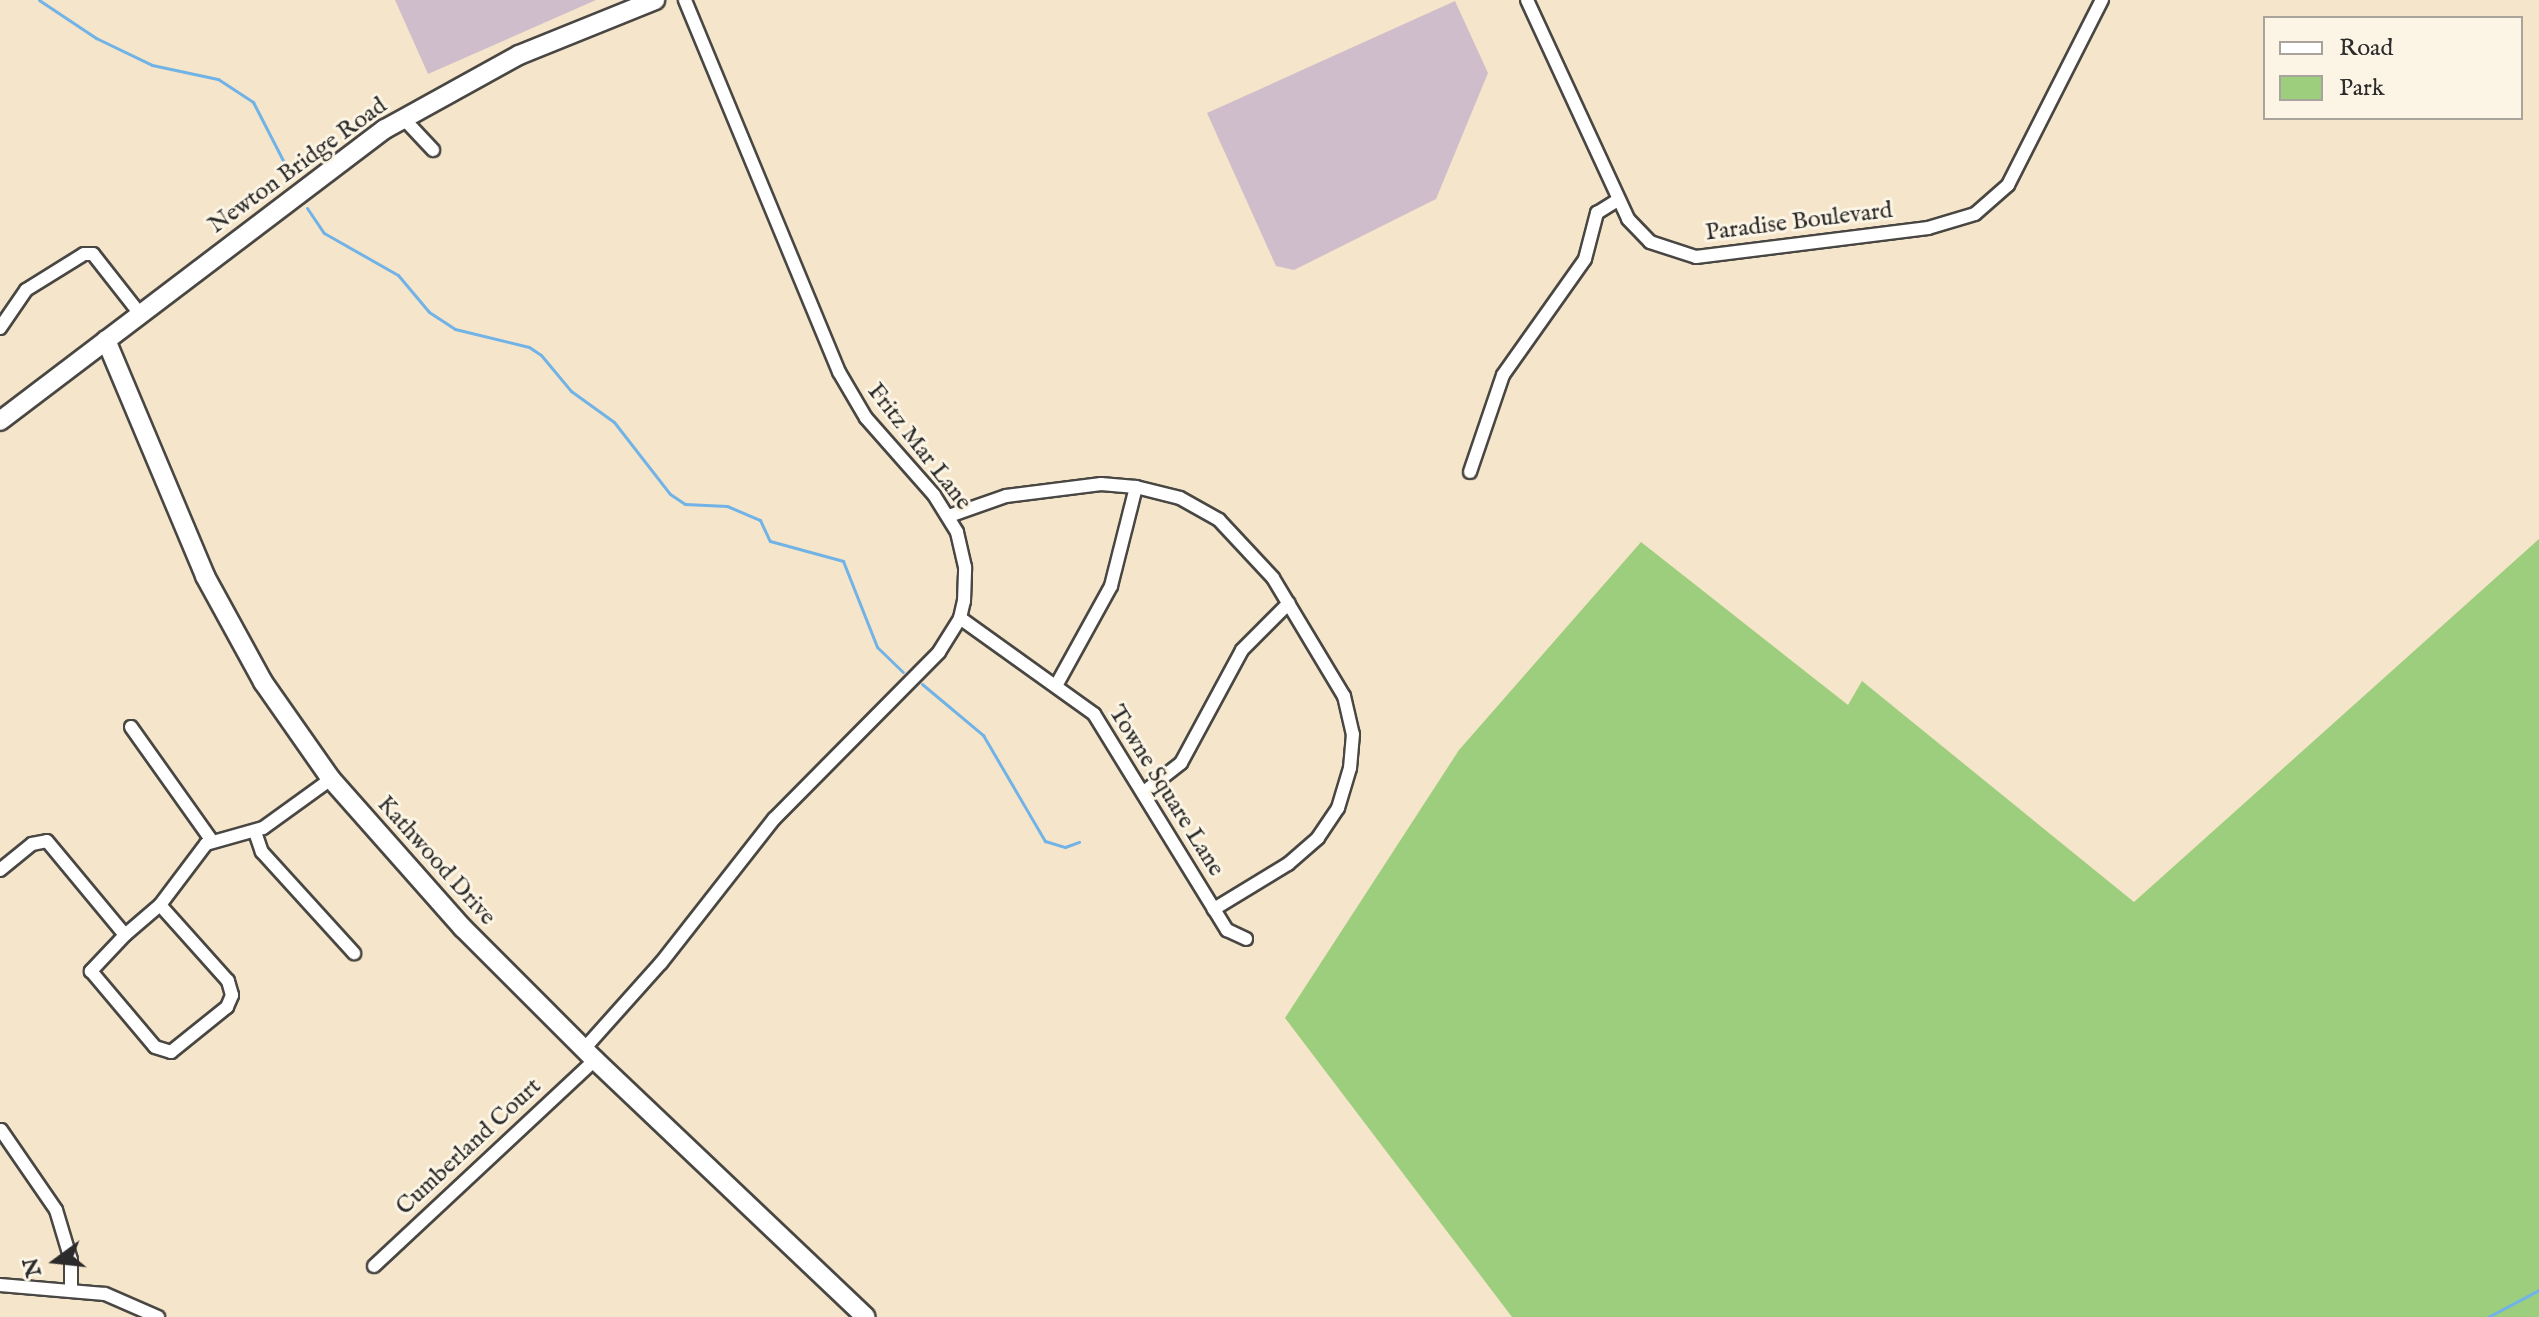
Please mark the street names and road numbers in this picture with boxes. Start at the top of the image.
street label: Newton Bridge Road [203,92,393,240]
street label: Paradise Boulevard [1704,196,1894,248]
street label: Fritz Mar Lane [861,378,977,516]
street label: Towne Square Lane [1102,700,1230,882]
street label: Kathwood Drive [371,791,501,931]
street label: Cumberland Court [390,1072,548,1222]

